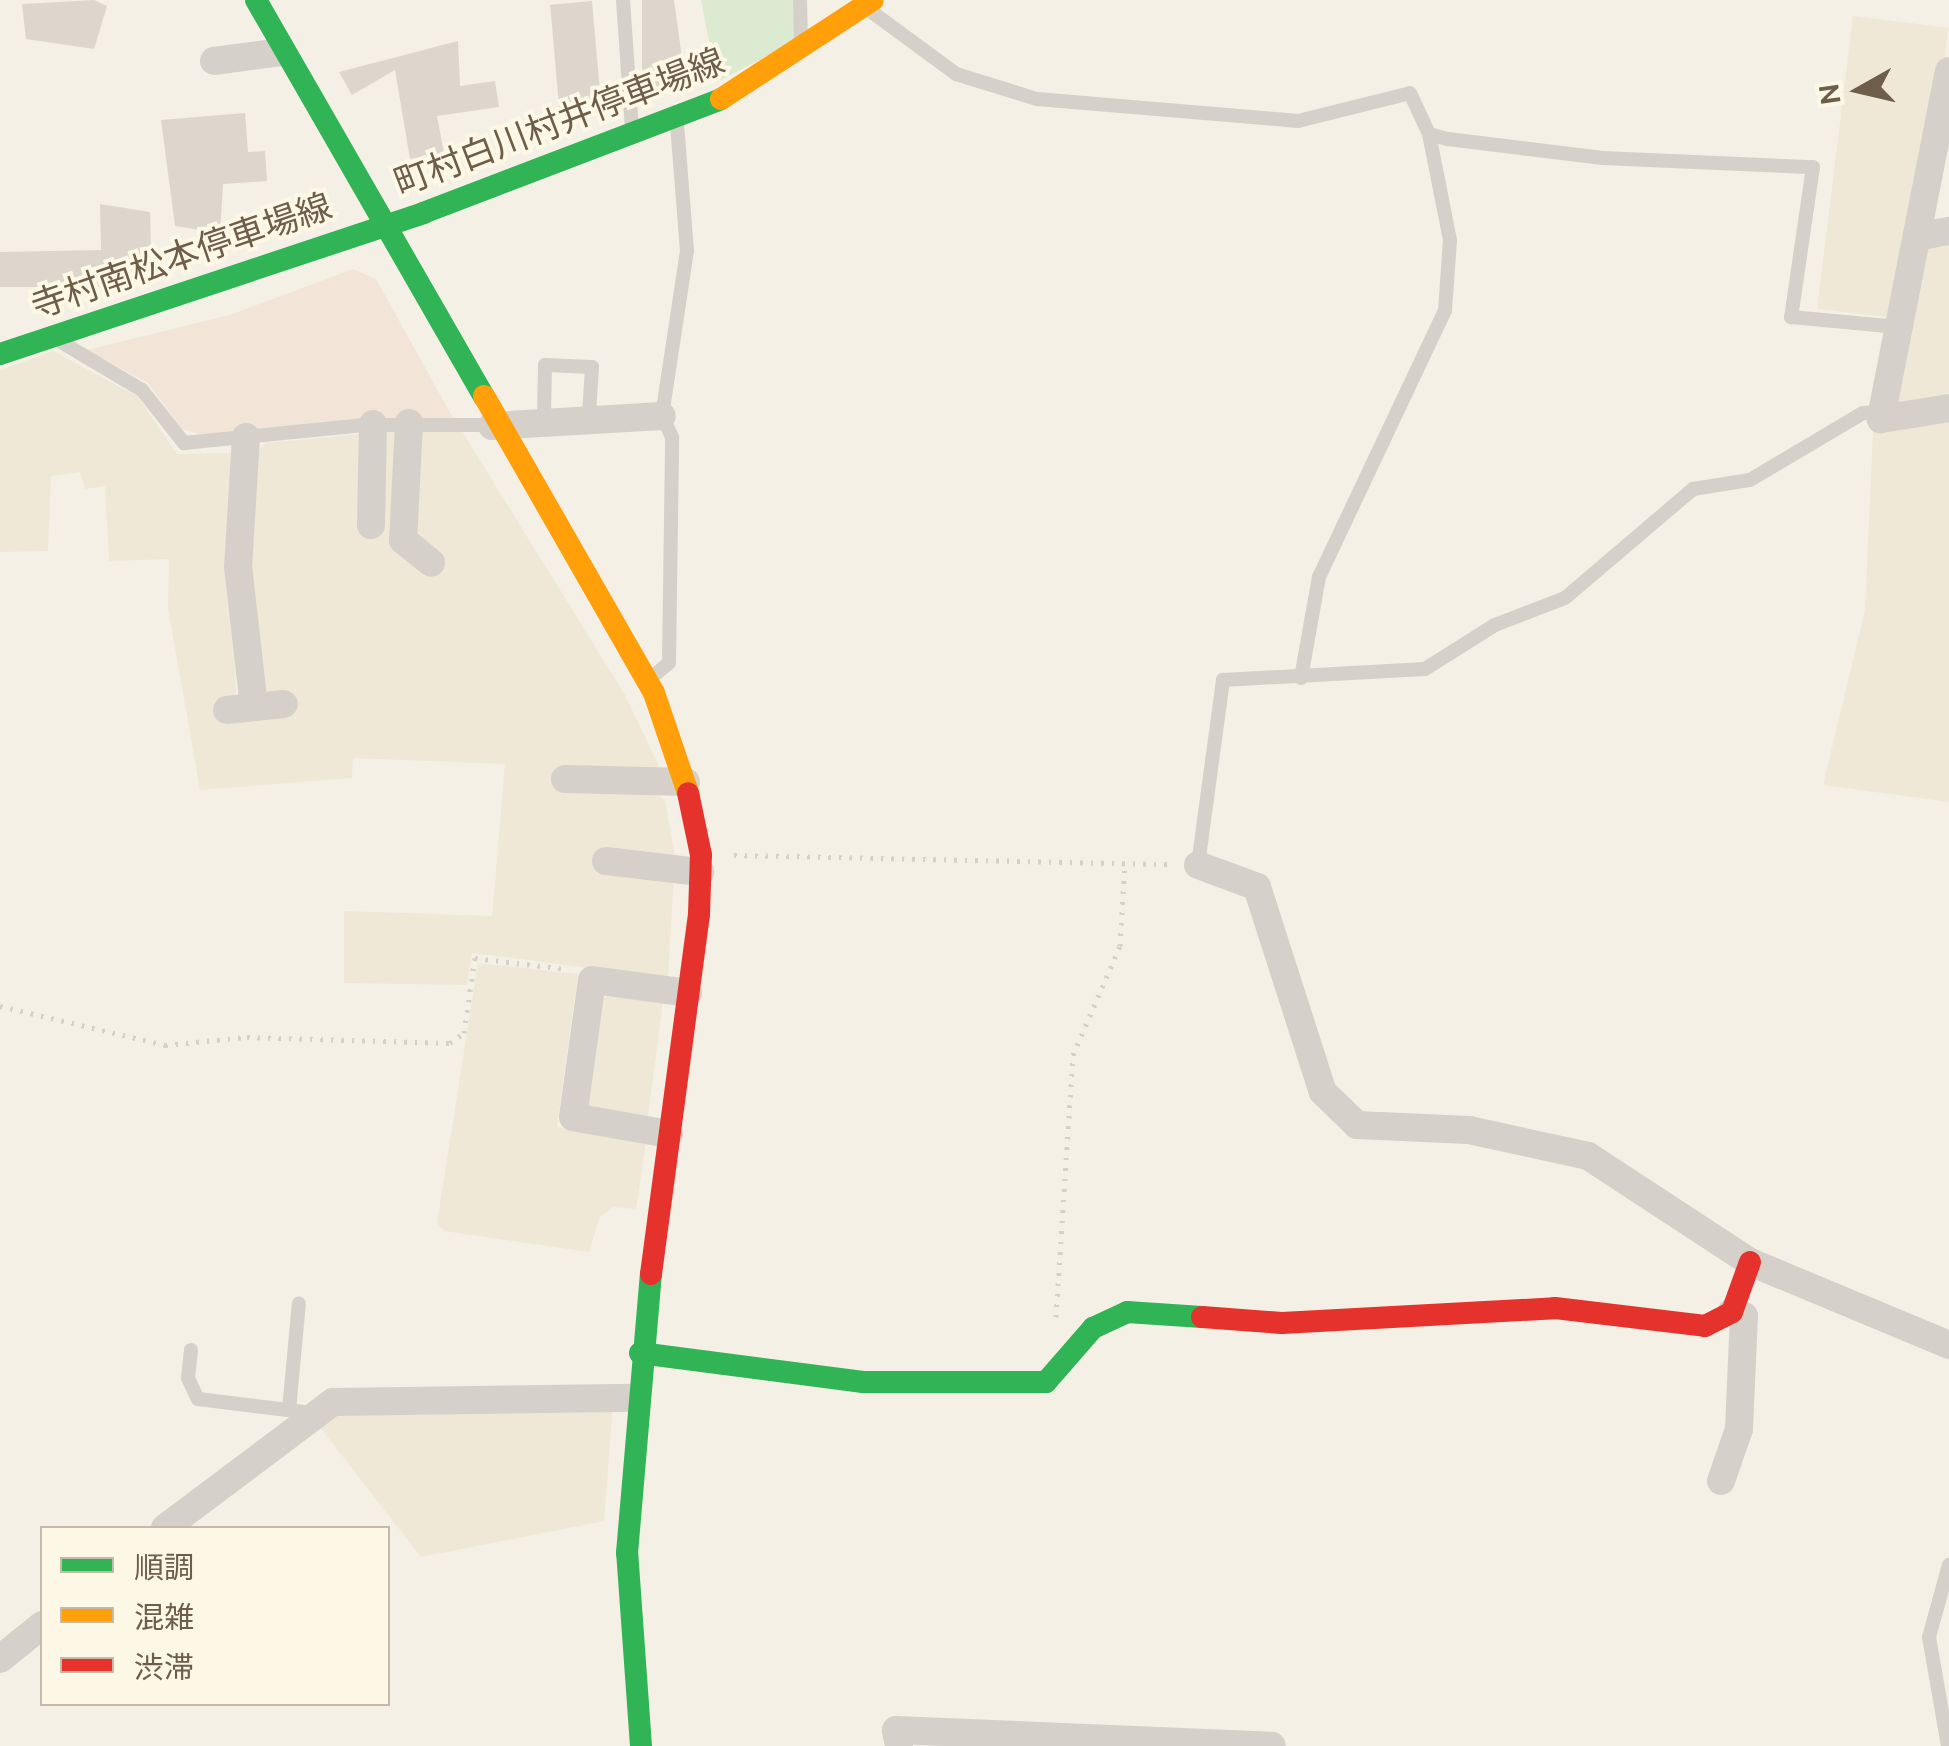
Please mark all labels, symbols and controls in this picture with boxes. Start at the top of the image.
street label: 町村白川村井停車場線 [388,39,730,203]
north arrow [1809,40,1909,140]
text: N [1812,82,1846,107]
street label: 寺村南松本停車場線 [25,184,337,326]
legend [40,1526,390,1706]
text: 順調 [134,1550,194,1584]
text: 混雑 [134,1600,194,1634]
text: 渋滞 [134,1650,194,1684]

